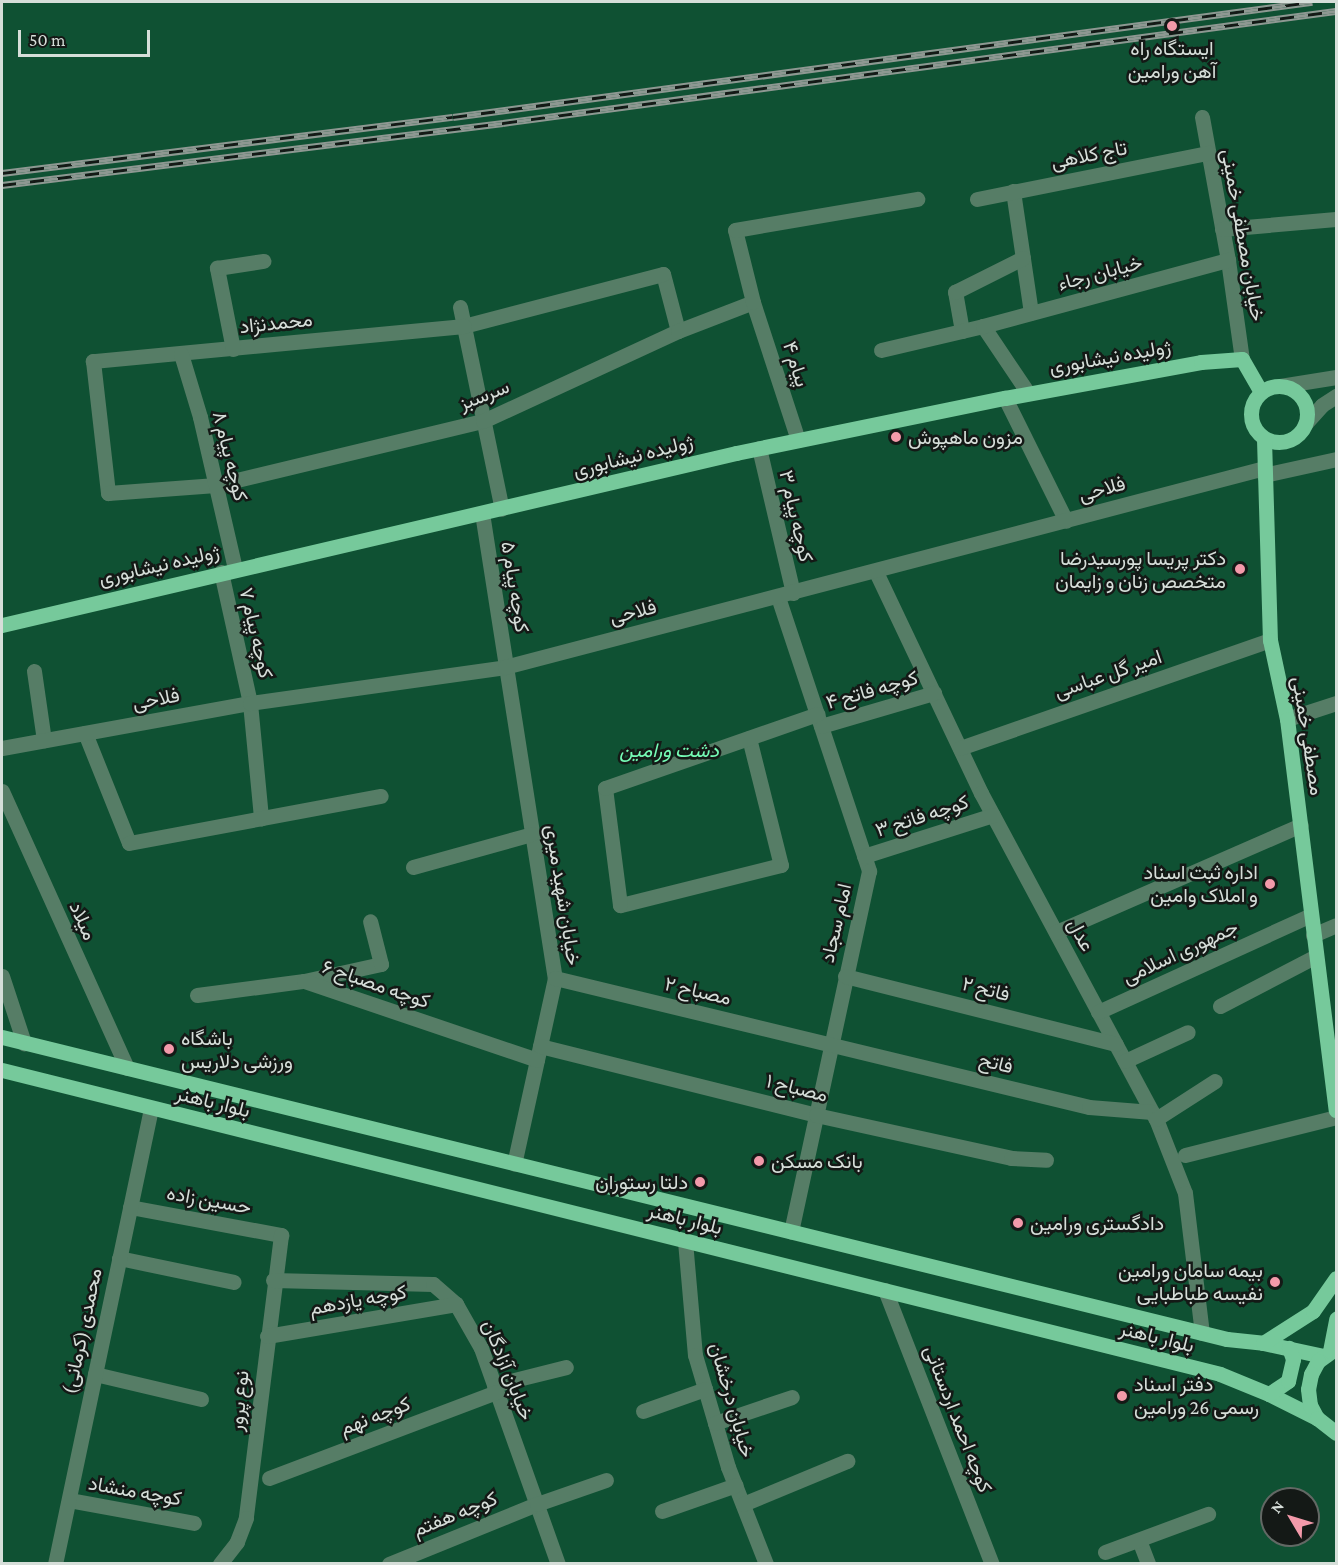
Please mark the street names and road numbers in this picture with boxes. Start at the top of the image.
street label: تاج کلاهی [1049,136,1129,174]
street label: خیابان مصطفی خمینی [1216,147,1270,323]
street label: خیابان رجاء [1055,250,1145,296]
street label: محمدنژاد [238,307,314,339]
street label: ژولیده نیشابوری [1047,335,1173,379]
street label: پیام ۴ [777,338,815,390]
street label: سرسبز [455,374,513,416]
street label: کوچه پیام ۸ [207,408,253,504]
street label: ژولیده نیشابوری [570,429,696,483]
street label: کوچه پیام ۳ [774,468,818,564]
street label: فلاحی [1076,471,1128,507]
street label: ژولیده نیشابوری [96,539,222,591]
street label: کوچه پیام ۵ [496,540,534,634]
street label: کوچه پیام ۷ [234,585,278,681]
street label: فلاحی [607,595,659,629]
street label: امیر گل عباسی [1051,644,1165,704]
street label: کوچه فاتح ۴ [823,665,921,715]
street label: مصطفی خمینی [1287,675,1329,797]
street label: فلاحی [130,683,182,715]
street label: کوچه فاتح ۳ [872,790,972,842]
street label: خیابان شهید میری [540,823,586,967]
street label: امام سجاد [815,881,857,965]
street label: میلاد [64,898,102,944]
street label: عدل [1062,914,1100,956]
street label: جمهوری اسلامی [1118,915,1242,989]
street label: کوچه مصباح ۶ [319,954,433,1014]
street label: فاتح ۲ [960,971,1012,1007]
street label: مصباح ۲ [662,972,734,1010]
street label: فاتح [976,1047,1016,1079]
street label: مصباح ۱ [764,1069,830,1107]
street label: بلوار باهنر [173,1081,253,1123]
street label: حسین زاده [165,1181,253,1219]
street label: بلوار باهنر [645,1198,725,1240]
street label: محمدی (کرمانی) [57,1266,107,1396]
street label: کوچه یازدهم [308,1280,408,1320]
street label: خیابان آزادگان [477,1316,539,1424]
street label: بلوار باهنر [1117,1316,1197,1358]
street label: خیابان درخشان [704,1340,760,1460]
street label: کوچه احمد اردستانی [919,1342,997,1496]
street label: نوع پرور [224,1370,254,1432]
street label: کوچه نهم [336,1392,414,1440]
street label: کوچه منشاد [86,1471,184,1511]
street label: کوچه هفتم [409,1486,501,1542]

